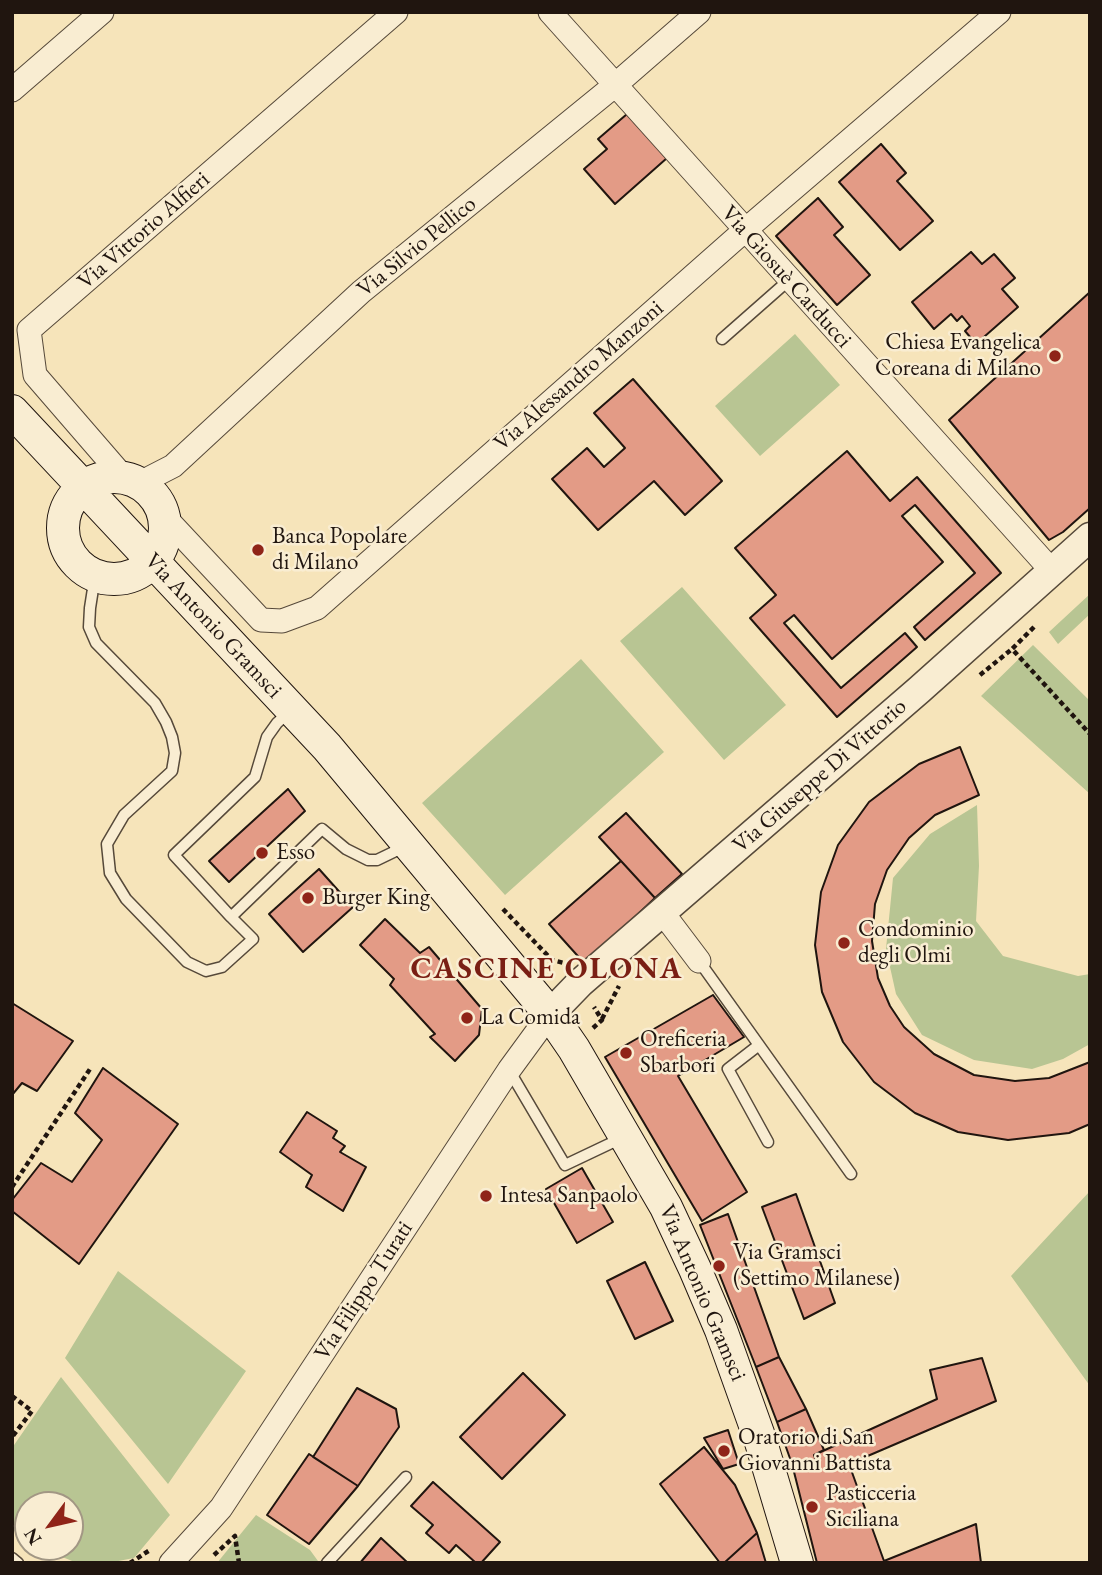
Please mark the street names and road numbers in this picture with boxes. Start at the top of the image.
street label: Via Vittorio Alfieri [72,166,216,296]
street label: Via Silvio Pellico [352,191,482,303]
street label: Via Giosuè Carducci [715,200,857,354]
street label: Via Alessandro Manzoni [489,295,669,457]
street label: Via Antonio Gramsci [139,548,287,704]
street label: Via Giuseppe Di Vittorio [727,693,913,859]
street label: Via Antonio Gramsci [652,1201,752,1385]
street label: Via Filippo Turati [309,1216,419,1366]

